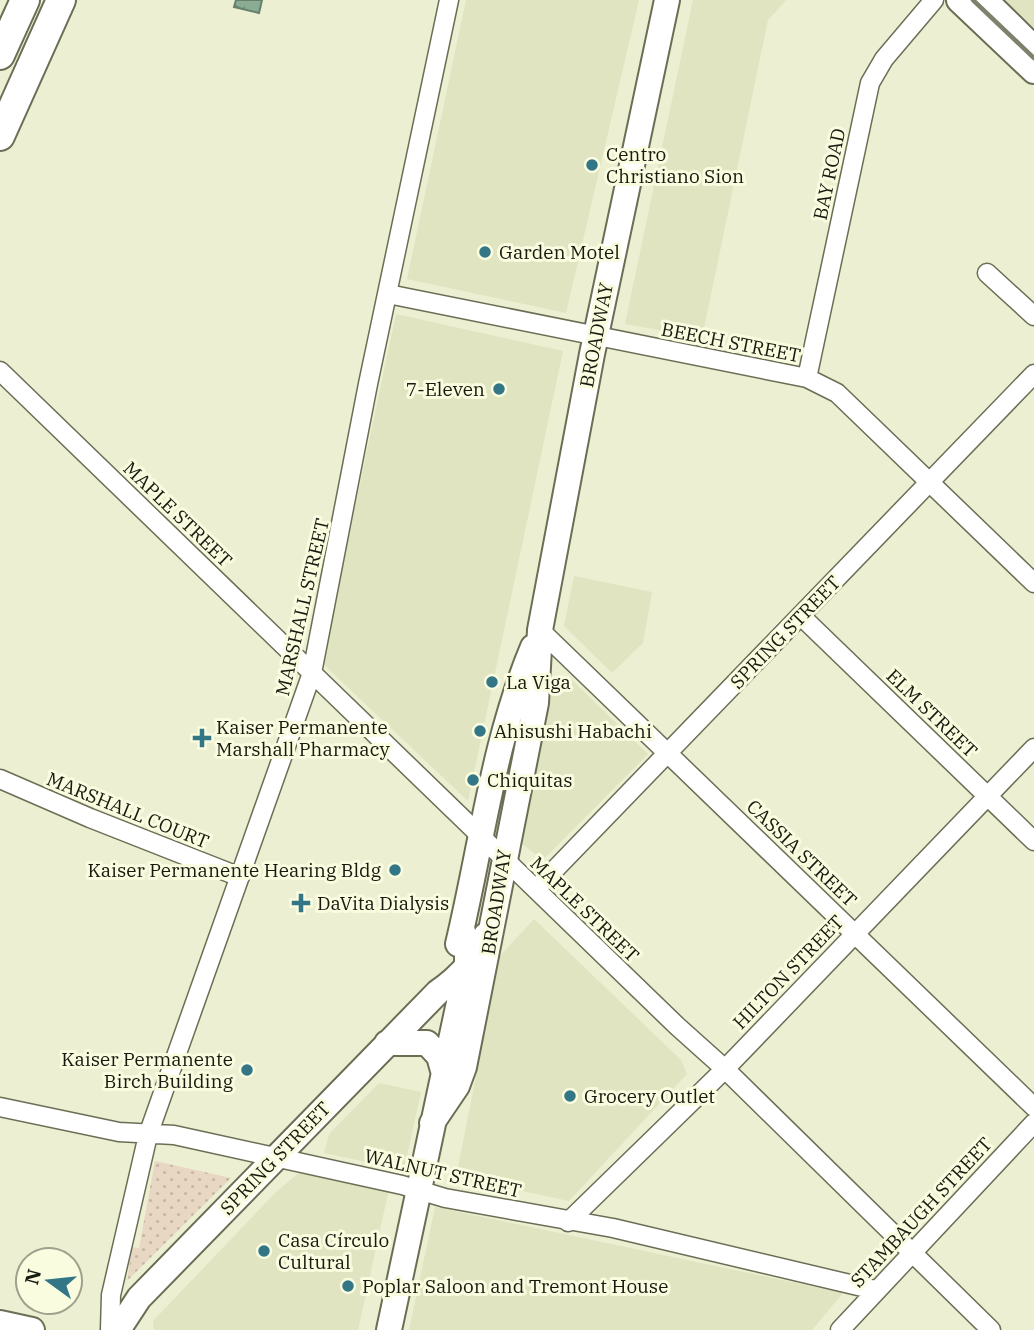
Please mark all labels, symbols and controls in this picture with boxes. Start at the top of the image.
street label: BAY ROAD [808,126,850,222]
place label: Centro Christiano Sion [606,142,744,188]
marker: Centro Christiano Sion [584,157,600,173]
place label: Garden Motel [499,240,620,264]
marker: Garden Motel [477,244,493,260]
street label: BROADWAY [574,281,618,389]
street label: BEECH STREET [659,317,803,367]
place label: 7-Eleven [406,377,485,401]
marker: 7-Eleven [491,381,507,397]
street label: MAPLE STREET [119,456,237,572]
street label: MARSHALL STREET [270,516,334,698]
street label: SPRING STREET [725,570,845,694]
street label: ELM STREET [881,664,983,762]
place label: La Viga [506,670,571,694]
marker: La Viga [484,674,500,690]
place label: Kaiser Permanente Marshall Pharmacy [216,715,390,761]
place label: Ahisushi Habachi [494,719,652,743]
marker: Ahisushi Habachi [472,723,488,739]
marker: Kaiser Permanente Marshall Pharmacy [194,730,210,746]
street label: MARSHALL COURT [43,766,213,854]
place label: Chiquitas [487,768,573,792]
marker: Chiquitas [465,772,481,788]
street label: CASSIA STREET [742,794,862,912]
street label: BROADWAY [476,848,516,956]
street label: MAPLE STREET [526,851,644,967]
place label: Kaiser Permanente Hearing Bldg [88,858,382,882]
marker: Kaiser Permanente Hearing Bldg [387,862,403,878]
place label: DaVita Dialysis [317,891,449,915]
marker: DaVita Dialysis [291,893,311,913]
street label: HILTON STREET [727,910,849,1034]
place label: Kaiser Permanente Birch Building [61,1047,234,1093]
marker: Kaiser Permanente Birch Building [239,1062,255,1078]
place label: Grocery Outlet [584,1084,715,1108]
marker: Grocery Outlet [562,1088,578,1104]
street label: SPRING STREET [215,1096,335,1220]
street label: STAMBAUGH STREET [845,1132,997,1292]
street label: WALNUT STREET [362,1143,524,1203]
place label: Casa Círculo Cultural [278,1228,389,1274]
marker: Casa Círculo Cultural [256,1243,272,1259]
north arrow [14,1246,84,1316]
text: N [19,1266,46,1287]
place label: Poplar Saloon and Tremont House [362,1274,668,1298]
marker: Poplar Saloon and Tremont House [340,1278,356,1294]

